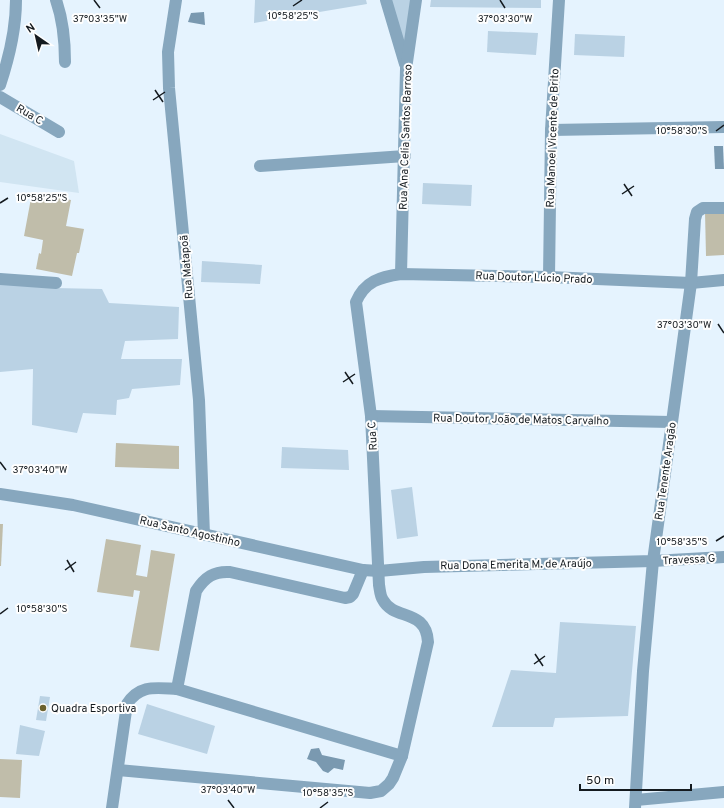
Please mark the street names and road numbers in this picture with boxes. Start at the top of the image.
street label: Rua Ana Celia Santos Barroso [396,64,416,210]
street label: Rua Manoel Vicente de Brito [544,68,562,208]
street label: Rua C [13,102,46,128]
street label: Rua Matapoã [177,234,197,300]
street label: Rua Doutor Lúcio Prado [475,269,593,287]
street label: Rua Doutor João de Matos Carvalho [433,411,609,429]
street label: Rua C [365,421,381,451]
street label: Rua Tenente Aragão [652,421,680,521]
street label: Rua Santo Agostinho [138,514,241,550]
street label: Travessa G [662,552,716,568]
street label: Rua Dona Emerita M. de Araújo [440,557,592,573]

